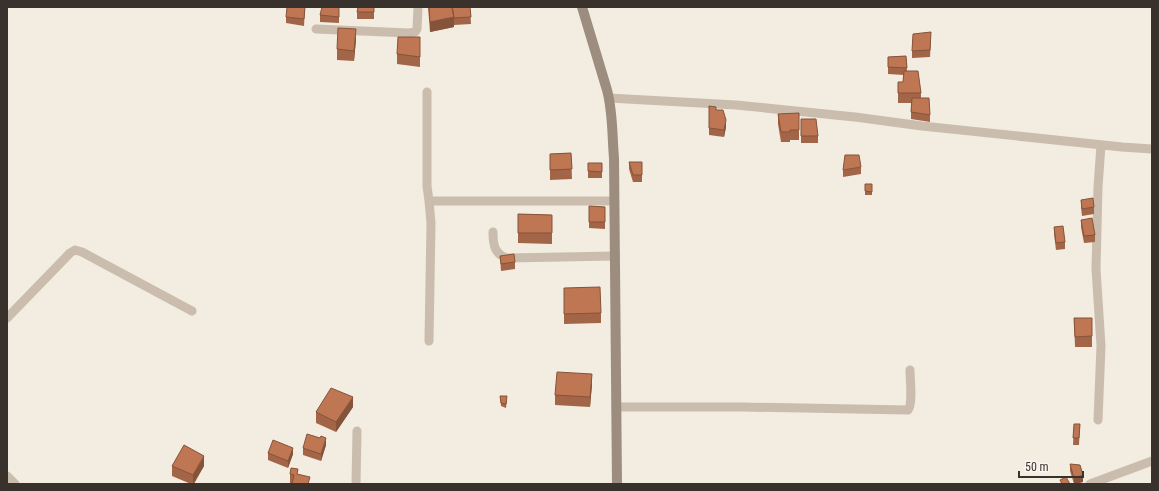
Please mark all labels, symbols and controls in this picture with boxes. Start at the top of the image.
scale bar [1019,453,1083,479]
text: 50 m [1025,460,1049,474]

